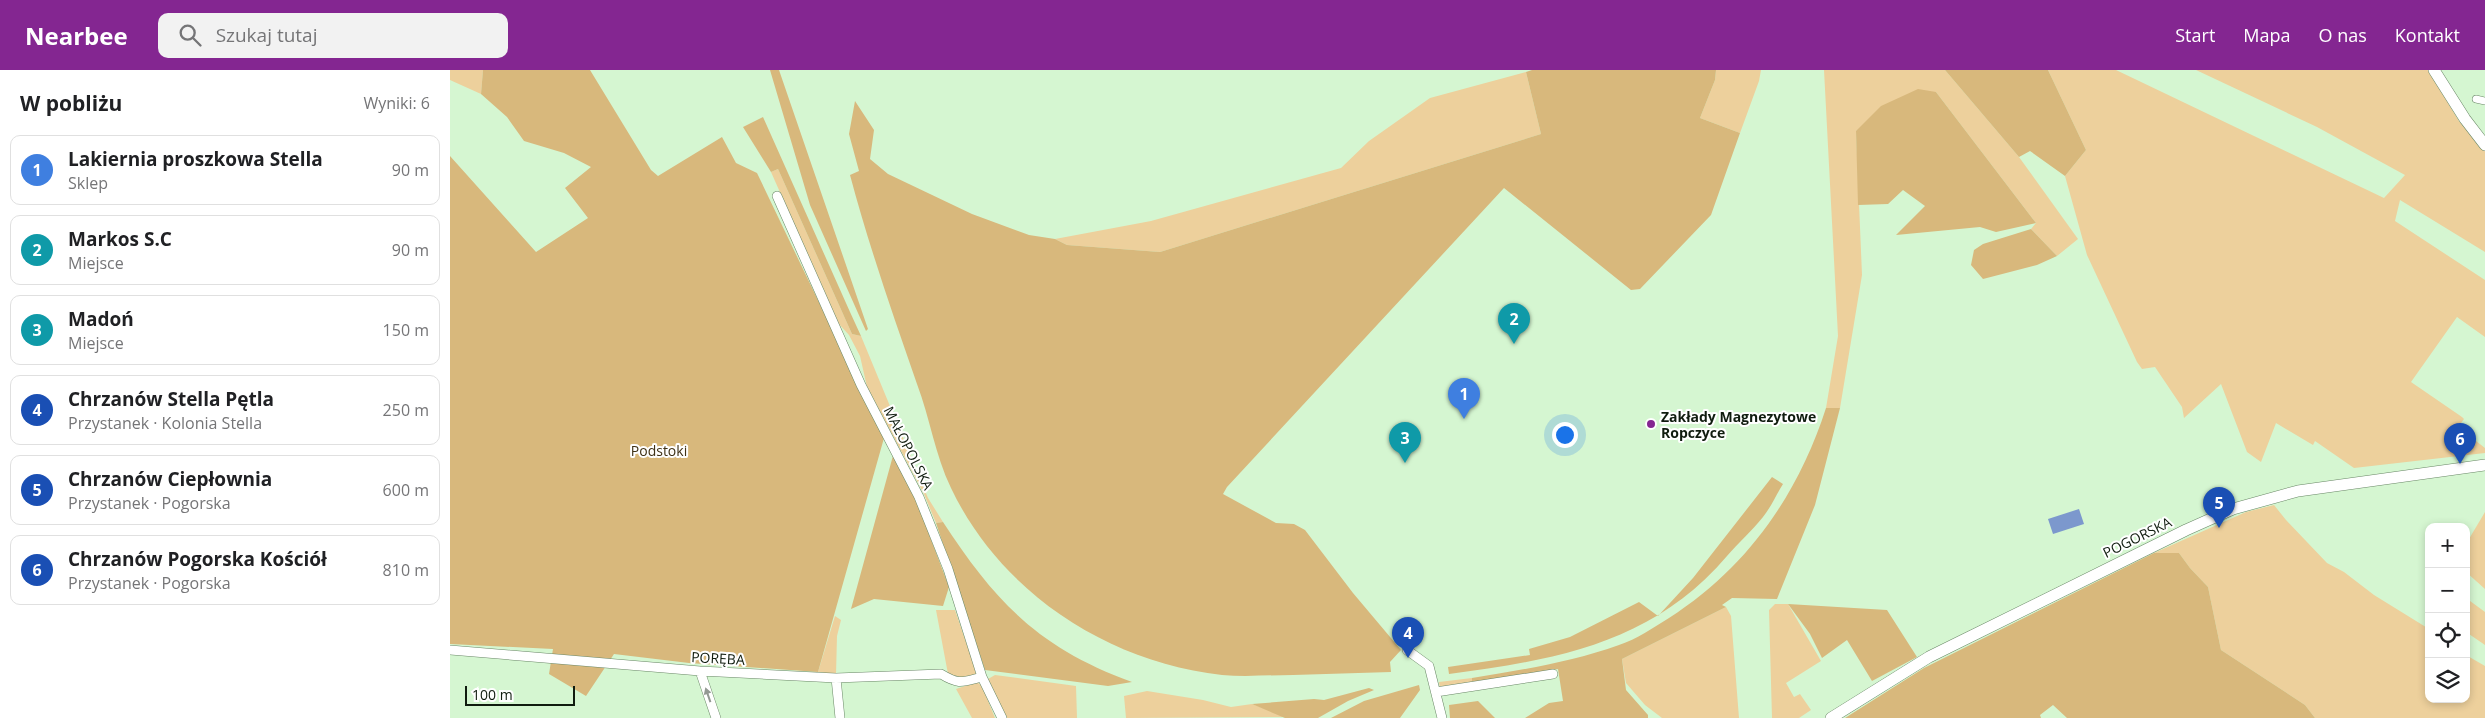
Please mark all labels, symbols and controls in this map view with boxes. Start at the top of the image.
search box [158,13,508,58]
text: Nearbee [25,19,128,52]
icon: search [176,21,204,49]
text: Szukaj tutaj [216,22,317,48]
text: Start [2175,23,2215,47]
text: Mapa [2243,23,2291,47]
text: O nas [2319,23,2367,47]
text: Kontakt [2395,23,2460,47]
text: W pobliżu [20,89,122,117]
text: Wyniki: 6 [363,92,430,114]
text: Lakiernia proszkowa Stella [68,146,323,172]
text: 1 [32,159,42,181]
text: 90 m [392,159,429,181]
text: Sklep [68,172,108,194]
text: Markos S.C [68,226,172,252]
text: 2 [32,239,42,261]
text: 90 m [392,239,429,261]
text: Miejsce [68,252,124,274]
pin: 2 [1498,303,1530,344]
text: Madoń [68,306,134,332]
text: 3 [32,319,42,341]
text: 150 m [383,319,429,341]
text: Miejsce [68,332,124,354]
pin: 1 [1448,378,1480,419]
text: Chrzanów Stella Pętla [68,386,274,412]
text: 4 [32,399,42,421]
text: 250 m [383,399,429,421]
street label: MAŁOPOLSKA [880,403,938,493]
place label: Zakłady Magnezytowe Ropczyce [1661,407,1816,442]
text: Przystanek · Kolonia Stella [68,412,262,434]
marker: Zakłady Magnezytowe Ropczyce [1645,418,1657,430]
pin: 3 [1389,422,1421,463]
your location [1552,422,1578,448]
pin: 6 [2444,423,2476,464]
park label: Podstoki [631,441,687,460]
text: Chrzanów Ciepłownia [68,466,272,492]
text: 5 [32,479,42,501]
text: 600 m [383,479,429,501]
pin: 5 [2203,487,2235,528]
text: Przystanek · Pogorska [68,492,231,514]
street label: POGORSKA [2100,512,2175,562]
map controls [2425,523,2470,703]
button: + [2425,523,2470,568]
text: Chrzanów Pogorska Kościół [68,546,327,572]
text: 6 [32,559,42,581]
text: 810 m [383,559,429,581]
button: − [2425,568,2470,613]
text: Przystanek · Pogorska [68,572,231,594]
button: locate [2425,613,2470,658]
pin: 4 [1392,617,1424,658]
street label: PORĘBA [691,647,745,669]
button: layers [2425,658,2470,703]
scale bar [465,683,575,706]
text: 100 m [472,685,513,704]
one-way arrow [704,687,711,702]

